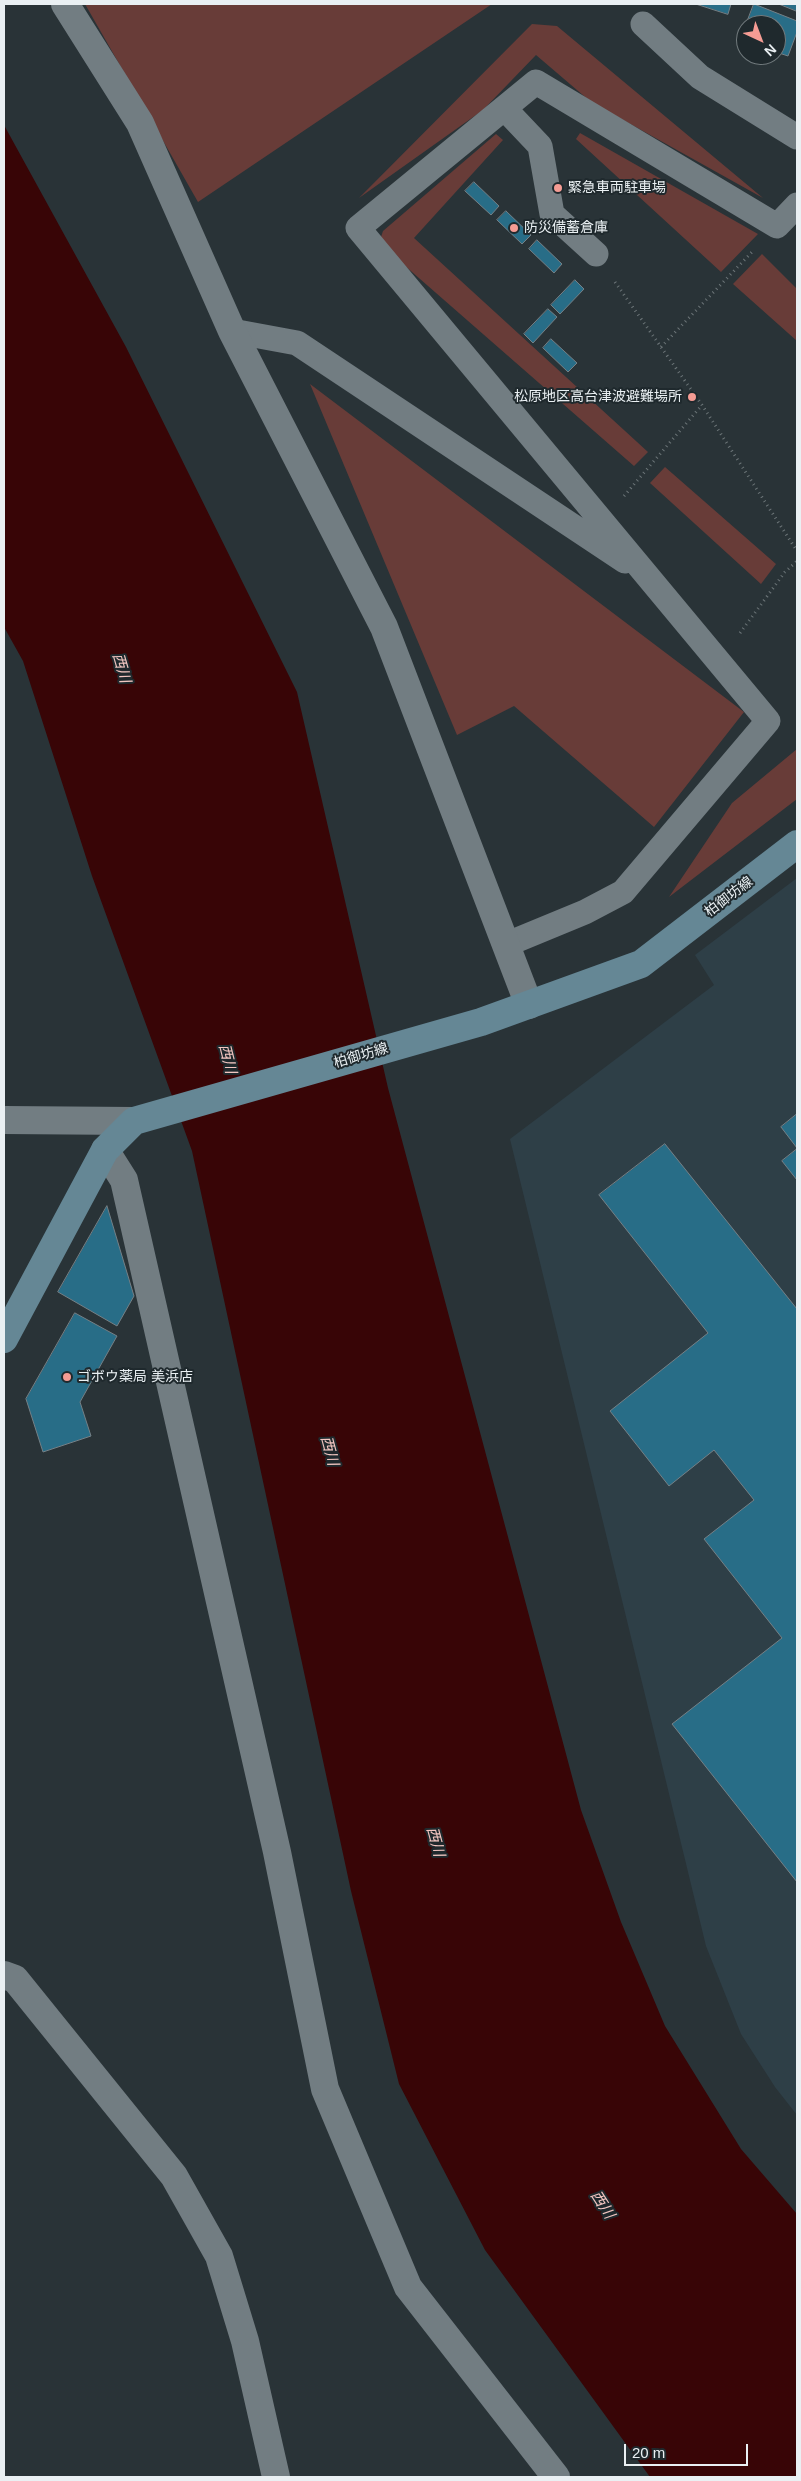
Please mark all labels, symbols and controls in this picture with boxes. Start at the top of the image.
north arrow [736,15,786,65]
text: N [761,41,780,60]
place label: 緊急車両駐車場 [568,180,666,196]
marker: 緊急車両駐車場 [552,182,564,194]
place label: 防災備蓄倉庫 [524,220,608,236]
marker: 防災備蓄倉庫 [508,222,520,234]
place label: 松原地区高台津波避難場所 [514,389,682,405]
marker: 松原地区高台津波避難場所 [686,391,698,403]
water label: 西川 [108,651,134,685]
street label: 柏御坊線 [702,873,756,921]
street label: 柏御坊線 [332,1040,390,1072]
water label: 西川 [215,1042,239,1076]
place label: ゴボウ薬局 美浜店 [77,1369,193,1385]
marker: ゴボウ薬局 美浜店 [61,1371,73,1383]
water label: 西川 [316,1434,342,1468]
water label: 西川 [422,1825,448,1859]
water label: 西川 [586,2188,618,2222]
scale bar [626,2434,750,2466]
text: 20 m [632,2444,665,2461]

